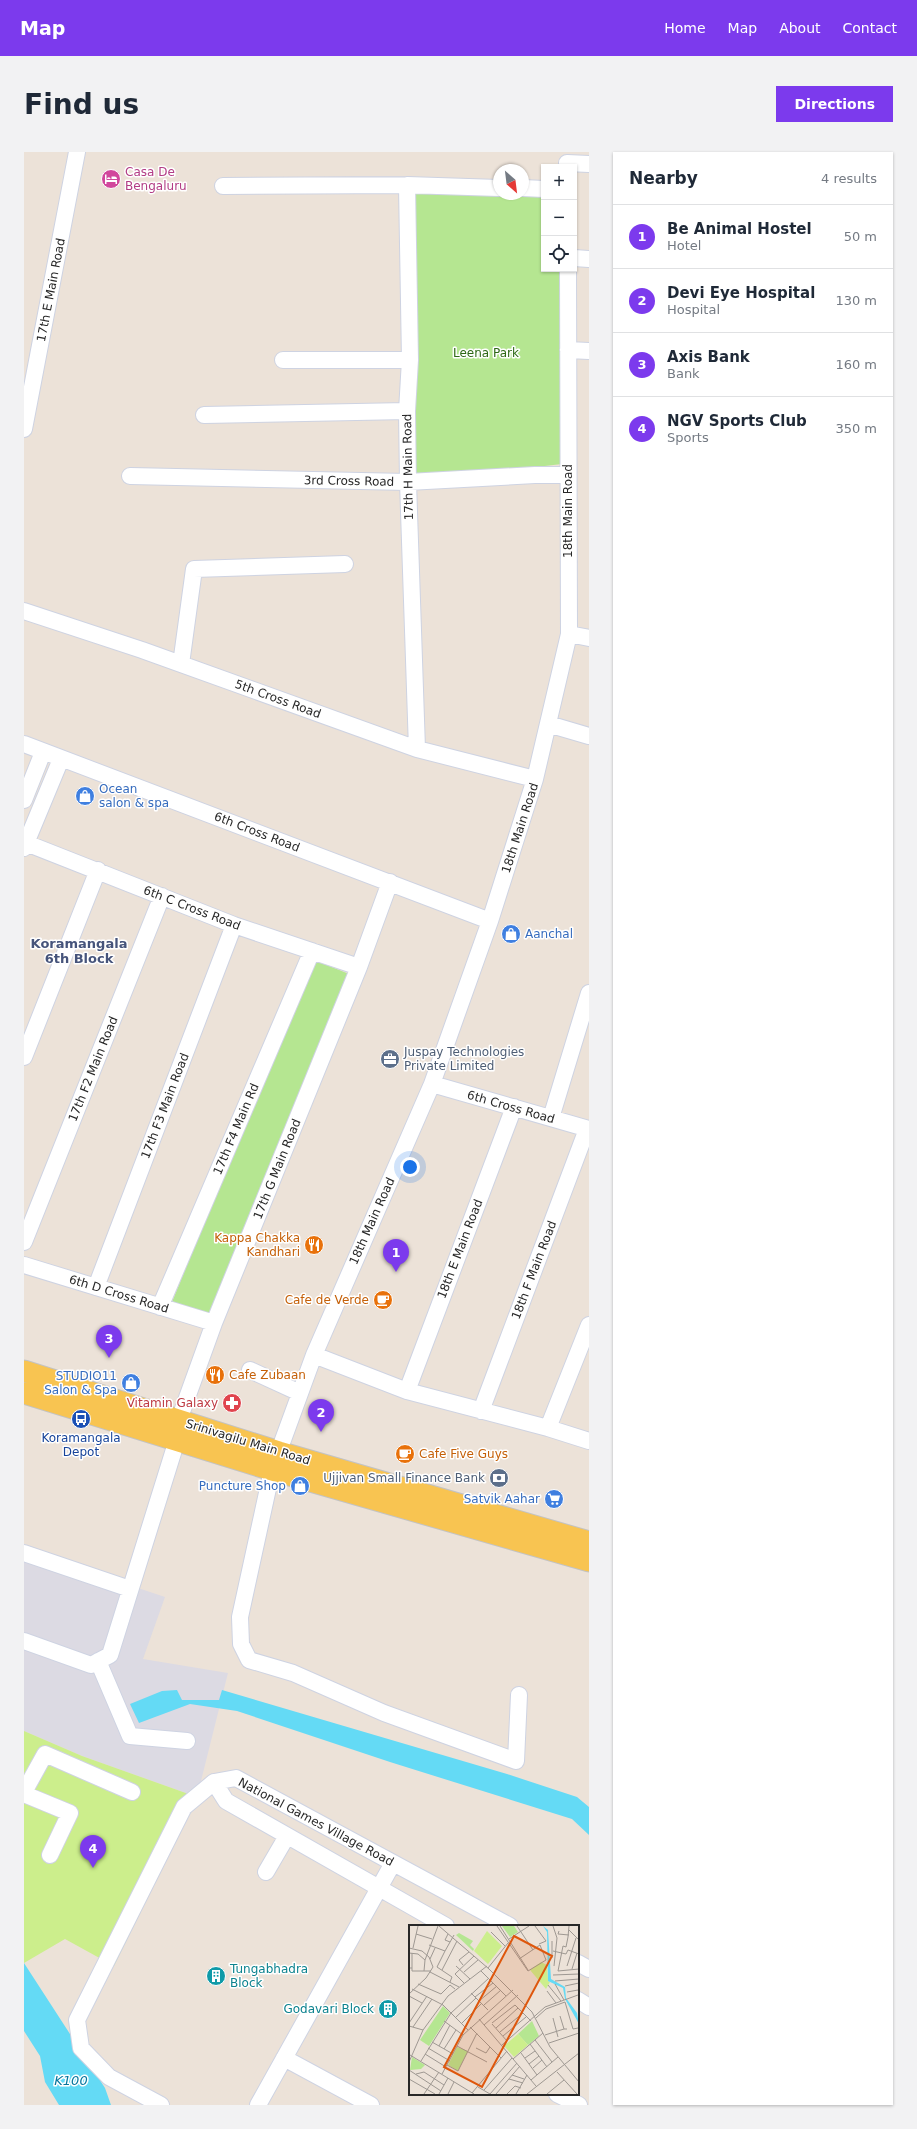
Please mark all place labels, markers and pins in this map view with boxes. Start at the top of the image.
place label: Casa De Bengaluru [125,165,187,193]
hotel icon: Casa De Bengaluru [100,168,122,190]
place label: Ocean salon & spa [99,782,169,810]
shop icon: Ocean salon & spa [74,785,96,807]
shop icon: Aanchal [500,923,522,945]
place label: Aanchal [525,927,573,941]
place label: Juspay Technologies Private Limited [403,1045,524,1073]
office icon: Juspay Technologies Private Limited [379,1048,401,1070]
place label: Kappa Chakka Kandhari [214,1231,300,1259]
restaurant icon: Kappa Chakka Kandhari [303,1234,325,1256]
pin: 1 [383,1239,409,1272]
cafe icon: Cafe de Verde [372,1289,394,1311]
place label: Cafe de Verde [285,1293,369,1307]
pin: 3 [96,1325,122,1358]
restaurant icon: Cafe Zubaan [204,1364,226,1386]
place label: Cafe Zubaan [229,1368,306,1382]
place label: STUDIO11 Salon & Spa [44,1369,117,1397]
shop icon: STUDIO11 Salon & Spa [120,1372,142,1394]
pharmacy icon: Vitamin Galaxy [221,1392,243,1414]
place label: Vitamin Galaxy [127,1396,218,1410]
pin: 2 [308,1399,334,1432]
bus stop icon: Koramangala Depot [70,1408,92,1430]
place label: Koramangala Depot [41,1431,121,1459]
cafe icon: Cafe Five Guys [394,1443,416,1465]
place label: Cafe Five Guys [419,1447,508,1461]
bank icon: Ujjivan Small Finance Bank [488,1467,510,1489]
place label: Ujjivan Small Finance Bank [323,1471,485,1485]
shop icon: Puncture Shop [289,1475,311,1497]
place label: Puncture Shop [199,1479,286,1493]
supermarket icon: Satvik Aahar [543,1488,565,1510]
place label: Satvik Aahar [464,1492,540,1506]
pin: 4 [80,1835,106,1868]
place label: Tungabhadra Block [229,1962,308,1990]
building icon: Tungabhadra Block [205,1965,227,1987]
building icon: Godavari Block [377,1998,399,2020]
place label: Godavari Block [283,2002,374,2016]

